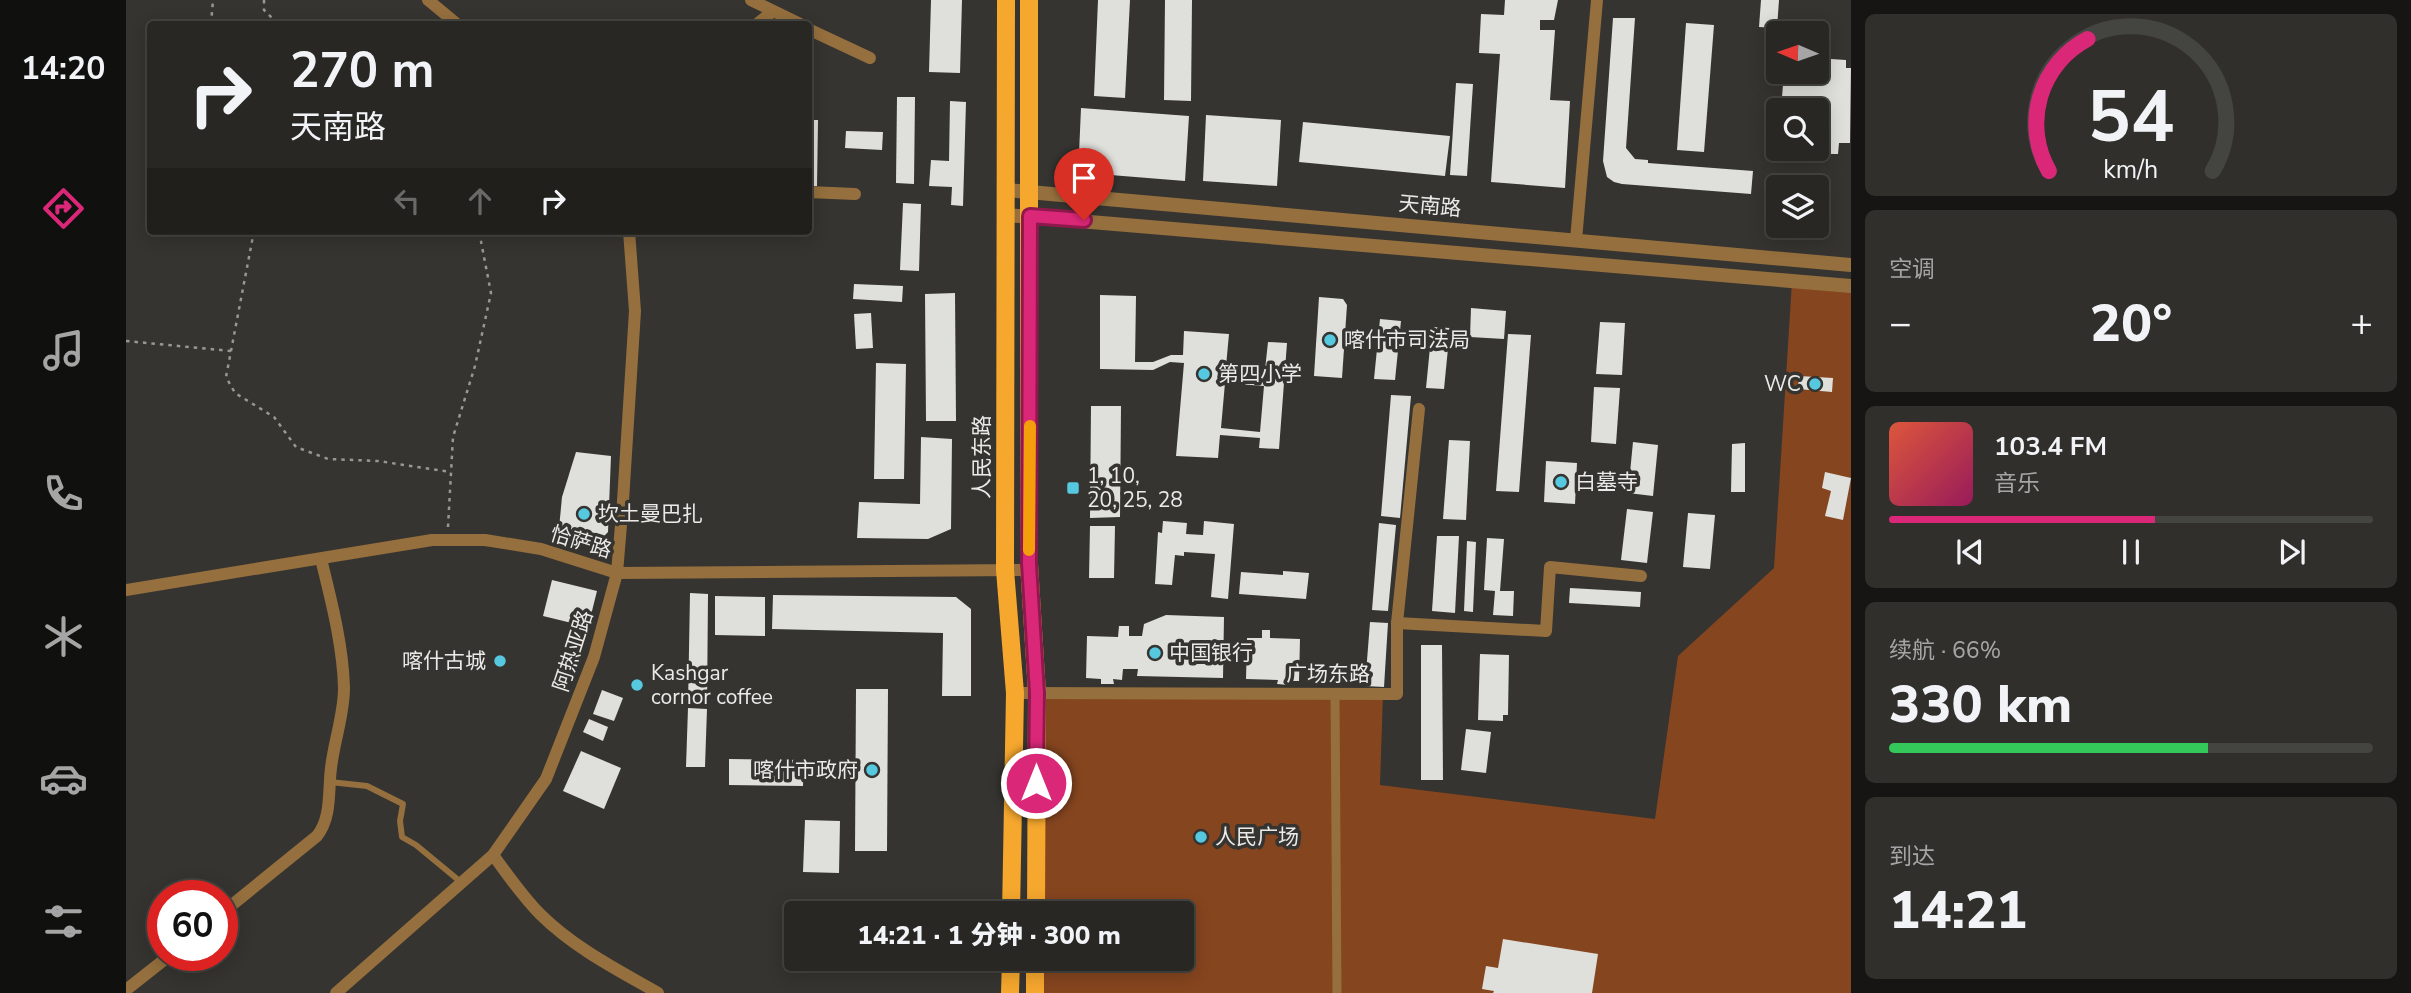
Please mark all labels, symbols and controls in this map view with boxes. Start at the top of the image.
north arrow [1766,21,1829,84]
map controls [1766,21,1829,238]
text: 270 m [290,37,434,104]
text: 14:20 [21,47,105,90]
icon: right [175,49,266,140]
text: 54 [2087,67,2175,167]
button: search [1766,98,1829,161]
text: 天南路 [290,106,386,149]
pin [1054,148,1114,220]
text: km/h [2103,153,2159,187]
icon: arrive [1065,159,1103,197]
button: layers [1766,175,1829,238]
icon: left [388,182,426,220]
icon: ahead [461,182,499,220]
icon: right [534,182,572,220]
icon: directions [39,184,88,233]
street label: 天南路 [1397,189,1463,223]
text: 空调 [1889,254,1935,285]
text: 20° [2090,288,2172,359]
text: − [1889,298,1912,349]
text: + [2350,298,2373,349]
icon: music [39,326,88,375]
place label: 喀什市司法局 [1344,326,1470,354]
marker: 喀什市司法局 [1322,332,1338,348]
place label: 第四小学 [1218,360,1302,388]
marker: 第四小学 [1196,366,1212,382]
place label: WC [1764,370,1801,398]
marker: WC [1807,376,1823,392]
street label: 人民东路 [968,415,996,499]
text: 103.4 FM [1994,429,2107,464]
place label: 1, 10, 20, 25, 28 [1087,462,1183,514]
place label: 白墓寺 [1575,468,1638,496]
text: 音乐 [1994,468,2040,499]
icon: phone [39,469,88,518]
marker: 白墓寺 [1553,474,1569,490]
marker: 1, 10, 20, 25, 28 [1065,480,1081,496]
place label: 坎土曼巴扎 [598,500,703,528]
marker: 坎土曼巴扎 [576,506,592,522]
street label: 恰萨路 [547,519,615,565]
icon: previous [1951,533,1989,571]
icon: pause [2112,533,2150,571]
icon: next [2273,533,2311,571]
street label: 阿热亚路 [547,607,599,695]
icon: climate [39,612,88,661]
text: 续航 · 66% [1889,635,2001,666]
place label: 中国银行 [1169,639,1253,667]
marker: 中国银行 [1147,645,1163,661]
place label: 喀什古城 [402,647,486,675]
marker: 喀什古城 [492,653,508,669]
place label: Kashgar cornor coffee [651,659,773,711]
street label: 广场东路 [1286,660,1370,688]
text: 330 km [1889,669,2072,740]
marker: Kashgar cornor coffee [629,677,645,693]
position arrow [999,746,1073,820]
icon: car [39,754,88,803]
place label: 喀什市政府 [753,756,858,784]
marker: 喀什市政府 [864,762,880,778]
place label: 人民广场 [1215,823,1299,851]
marker: 人民广场 [1193,829,1209,845]
text: 到达 [1889,841,1935,872]
text: 14:21 [1889,875,2027,946]
speed limit sign: 60 [147,880,238,971]
icon: filters [39,897,88,946]
text: 14:21 · 1 分钟 · 300 m [857,918,1121,953]

